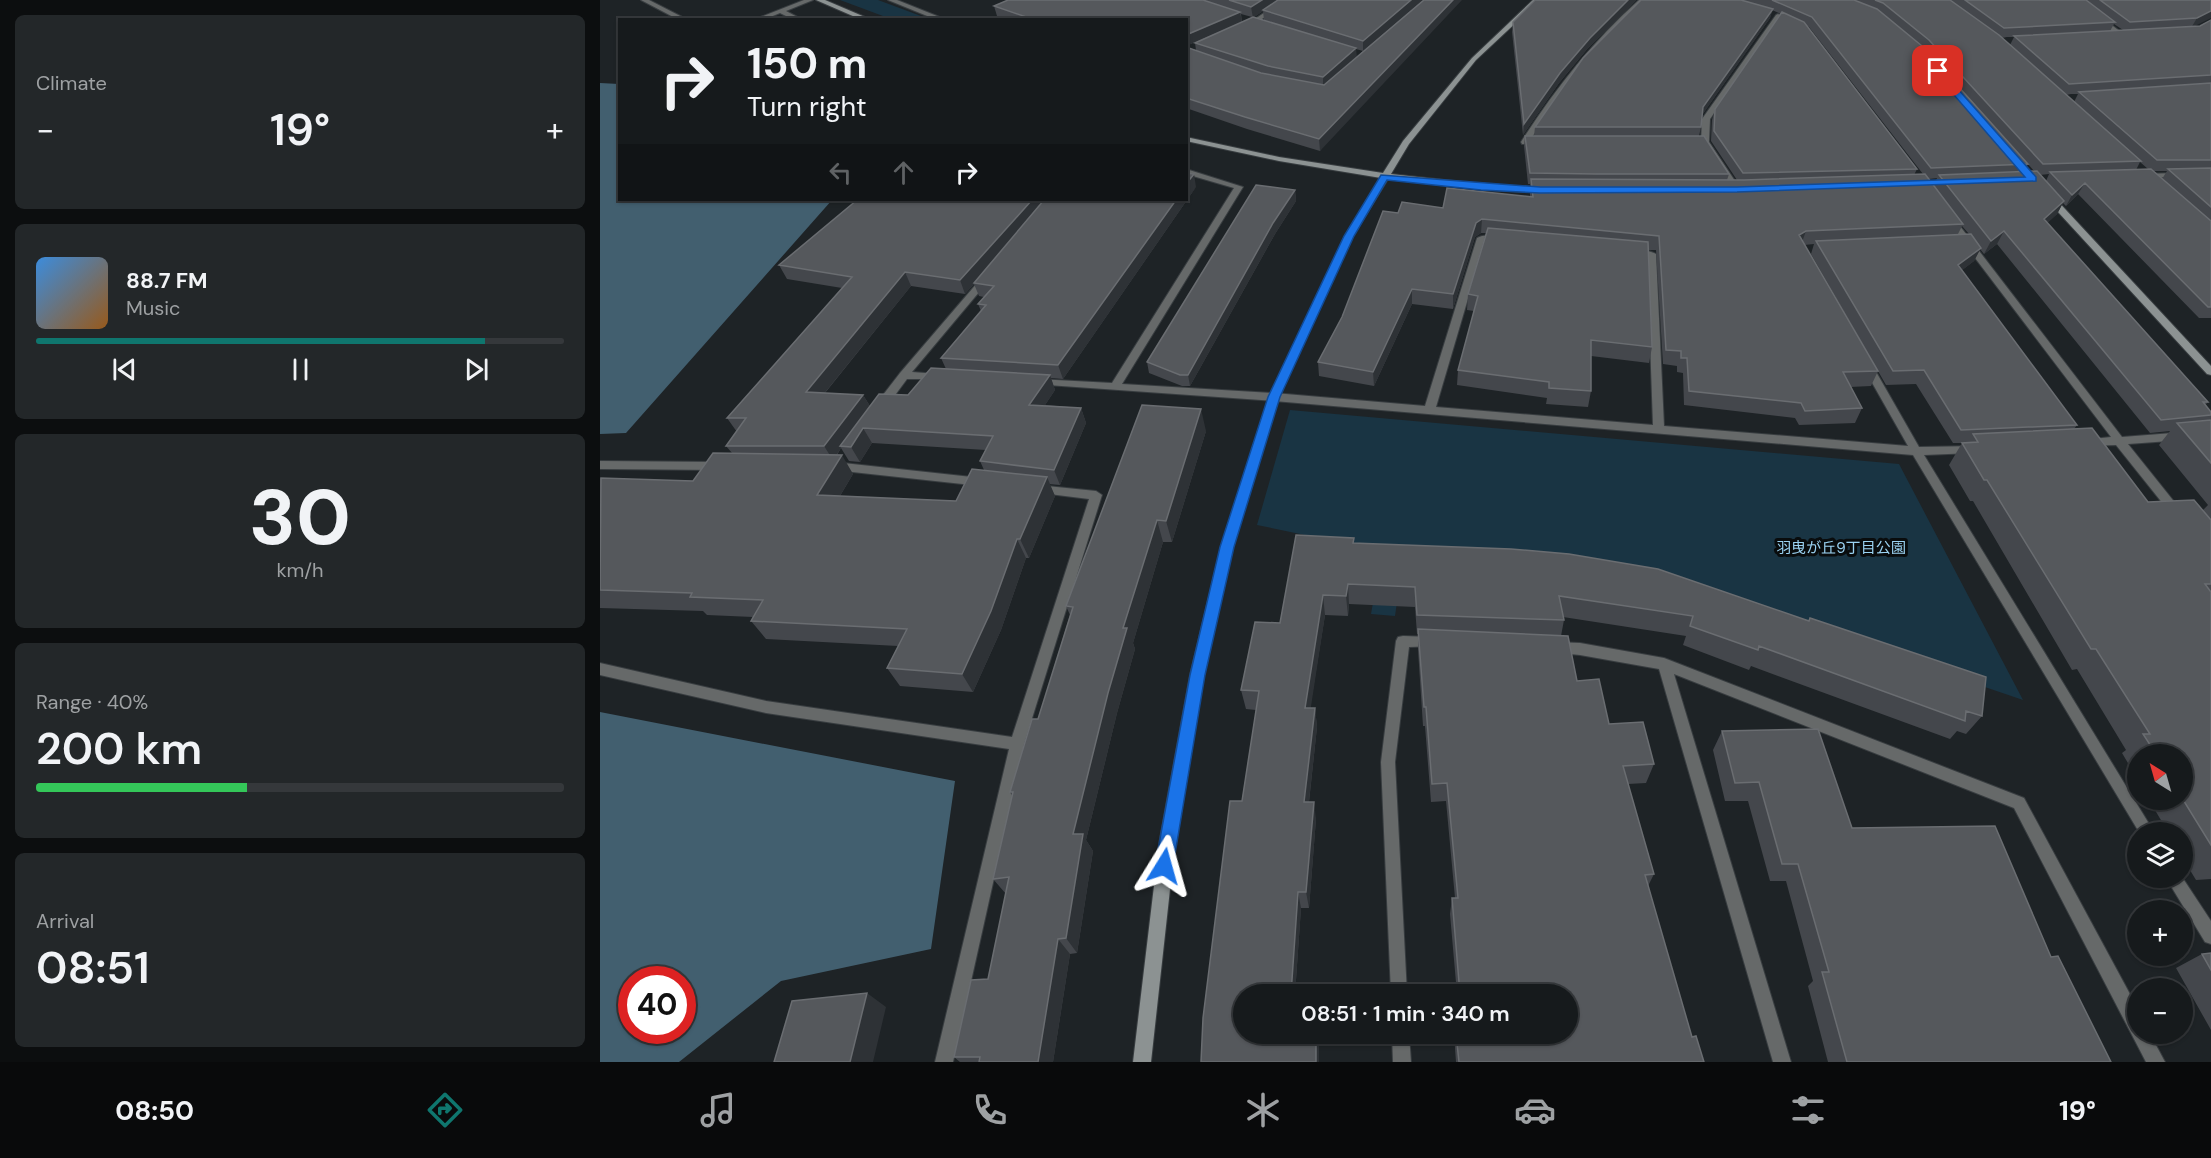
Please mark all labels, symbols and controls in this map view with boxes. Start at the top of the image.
text: 150 m [747,36,867,91]
icon: right [648,42,726,120]
pin [1912,45,1963,96]
icon: arrive [1921,54,1954,87]
text: Climate [36,70,107,96]
text: Turn right [747,89,867,124]
text: 19° [270,100,330,159]
text: − [36,108,54,151]
text: + [546,108,564,151]
icon: left [824,156,857,189]
icon: ahead [887,156,920,189]
icon: right [950,156,983,189]
text: 88.7 FM [126,266,207,295]
text: Music [126,295,181,321]
icon: previous [108,353,141,386]
icon: pause [284,353,317,386]
icon: next [460,353,493,386]
text: 30 [249,467,351,568]
park label: 羽曳が丘9丁目公園 [1776,538,1906,558]
text: km/h [276,557,324,583]
text: Range · 40% [36,689,148,715]
text: 200 km [36,719,202,778]
north arrow [2127,744,2193,810]
map controls [2127,744,2193,1044]
button: layers [2127,822,2193,888]
position arrow [1132,834,1196,898]
button: + [2127,900,2193,966]
text: Arrival [36,908,94,934]
text: 08:51 [36,938,150,997]
speed limit sign: 40 [618,966,696,1044]
button: − [2127,978,2193,1044]
text: 08:51 · 1 min · 340 m [1301,999,1510,1028]
icon: directions [424,1089,466,1131]
icon: music [697,1089,739,1131]
icon: phone [969,1089,1011,1131]
icon: climate [1242,1089,1284,1131]
icon: car [1514,1089,1556,1131]
icon: filters [1787,1089,1829,1131]
text: 08:50 [115,1093,194,1128]
text: 19° [2059,1093,2096,1128]

